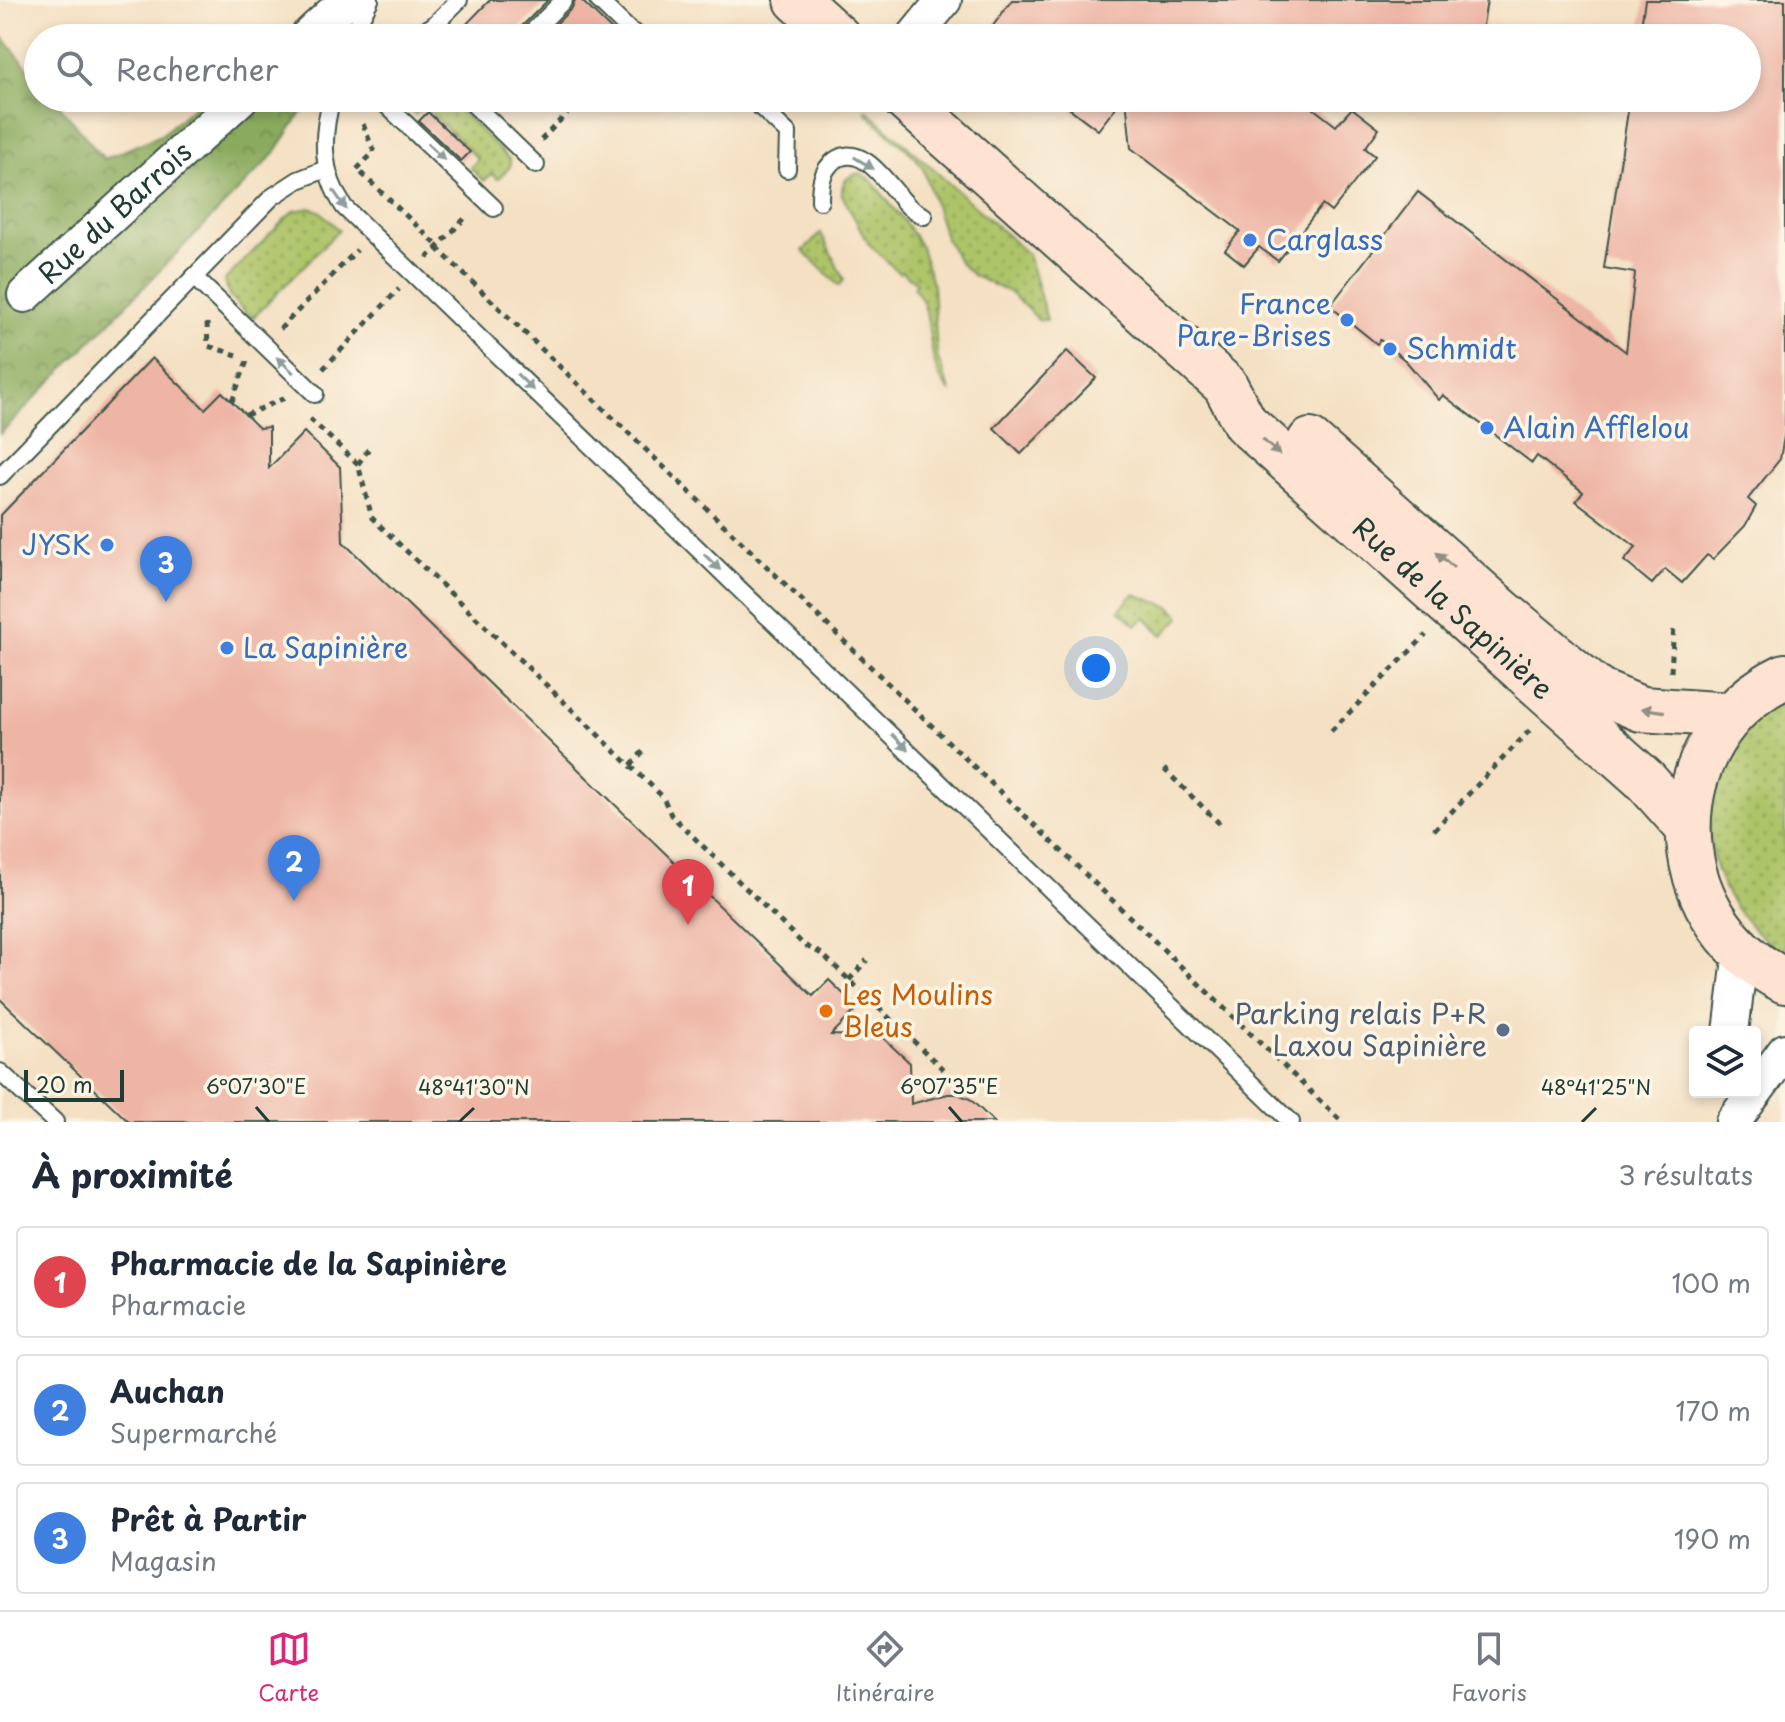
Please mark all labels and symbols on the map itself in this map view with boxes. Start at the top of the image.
street label: Rue du Barrois [28,130,201,293]
one-way arrow [426,143,445,161]
one-way arrow [853,155,876,170]
one-way arrow [332,189,347,210]
place label: Carglass [1266,217,1383,260]
marker: Carglass [1241,231,1259,249]
place label: France Pare-Brises [1177,281,1331,356]
marker: France Pare-Brises [1338,311,1356,329]
place label: Schmidt [1406,326,1517,369]
marker: Schmidt [1381,340,1399,358]
one-way arrow [276,356,295,374]
one-way arrow [515,372,534,391]
place label: Alain Afflelou [1503,405,1689,448]
marker: Alain Afflelou [1478,419,1496,437]
one-way arrow [1262,437,1281,455]
street label: Rue de la Sapinière [1344,506,1564,709]
place label: JYSK [22,522,91,565]
marker: JYSK [98,536,116,554]
pin: 3 [140,536,192,602]
one-way arrow [1435,552,1455,569]
one-way arrow [702,553,721,571]
place label: La Sapinière [243,625,408,668]
marker: La Sapinière [218,639,236,657]
your location [1076,648,1116,688]
one-way arrow [1640,703,1665,716]
one-way arrow [890,733,909,752]
pin: 2 [268,835,320,901]
pin: 1 [662,859,714,925]
place label: Les Moulins Bleus [842,972,993,1047]
place label: Parking relais P+R Laxou Sapinière [1234,991,1487,1066]
marker: Les Moulins Bleus [817,1002,835,1020]
marker: Parking relais P+R Laxou Sapinière [1494,1021,1512,1039]
scale bar [24,1066,124,1102]
text: 6°07'30"E [206,1071,306,1101]
text: 6°07'35"E [900,1071,998,1101]
text: 48°41'30"N [418,1072,530,1102]
text: 48°41'25"N [1541,1072,1651,1102]

